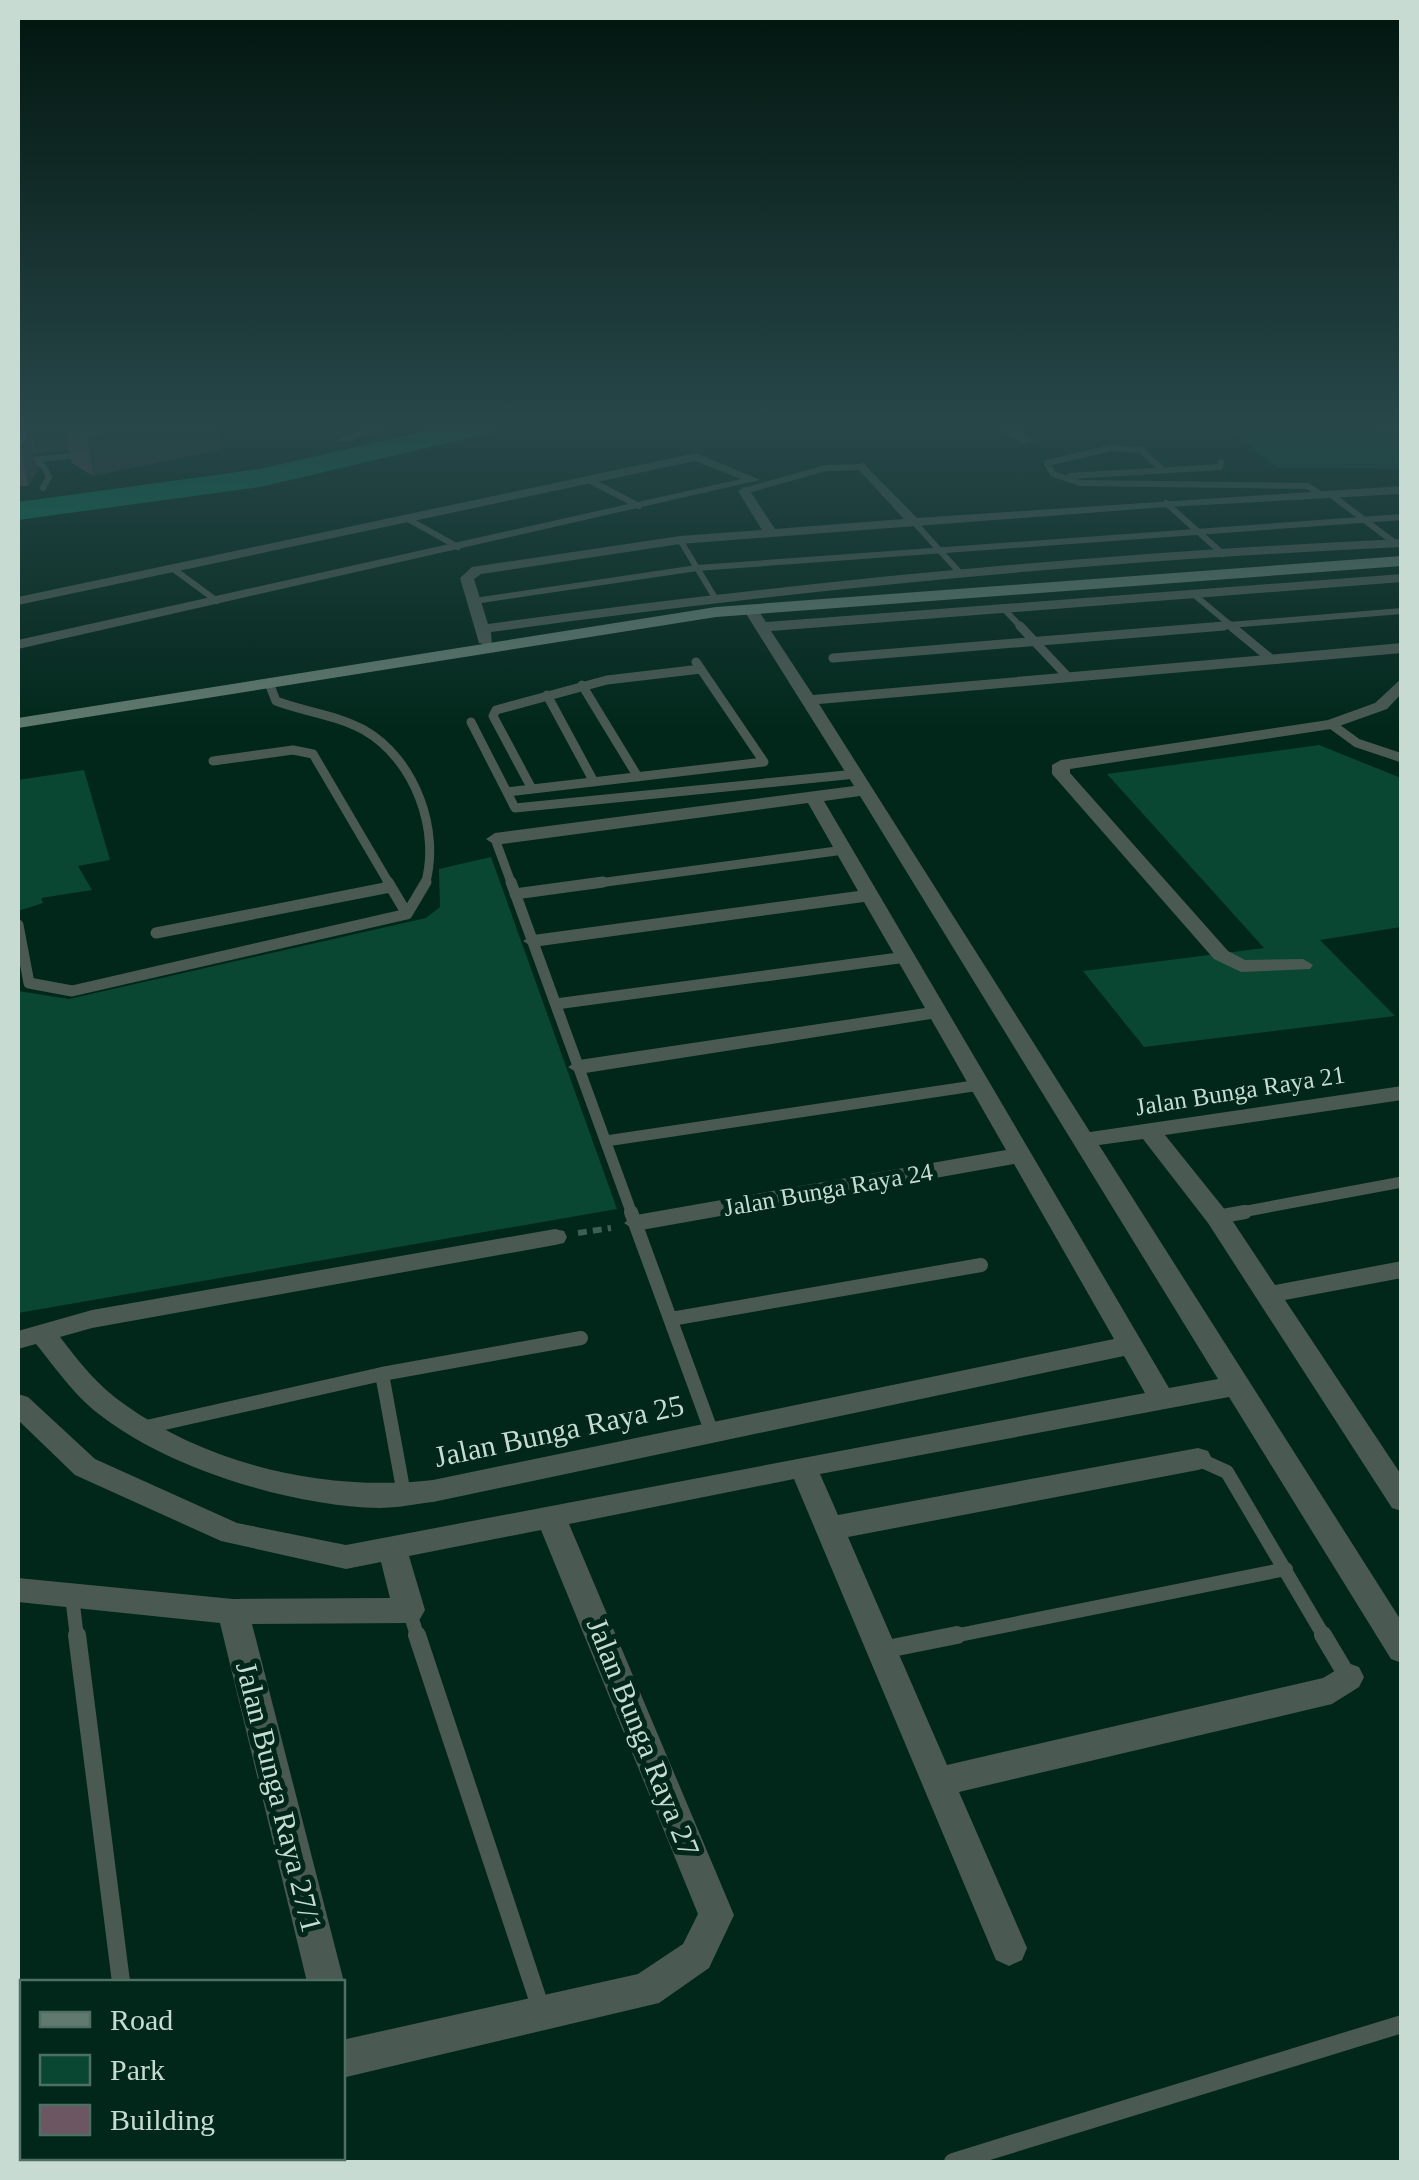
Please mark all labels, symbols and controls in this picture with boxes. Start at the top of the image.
street label: Jalan Bunga Raya 21 [1133,1061,1347,1120]
street label: Jalan Bunga Raya 24 [721,1158,935,1221]
street label: Jalan Bunga Raya 25 [431,1388,687,1473]
street label: Jalan Bunga Raya 27 [581,1613,706,1861]
street label: Jalan Bunga Raya 27/1 [230,1658,329,1935]
legend [20,1980,345,2160]
text: Road [110,2003,173,2036]
text: Park [110,2053,165,2086]
text: Building [110,2103,215,2136]

